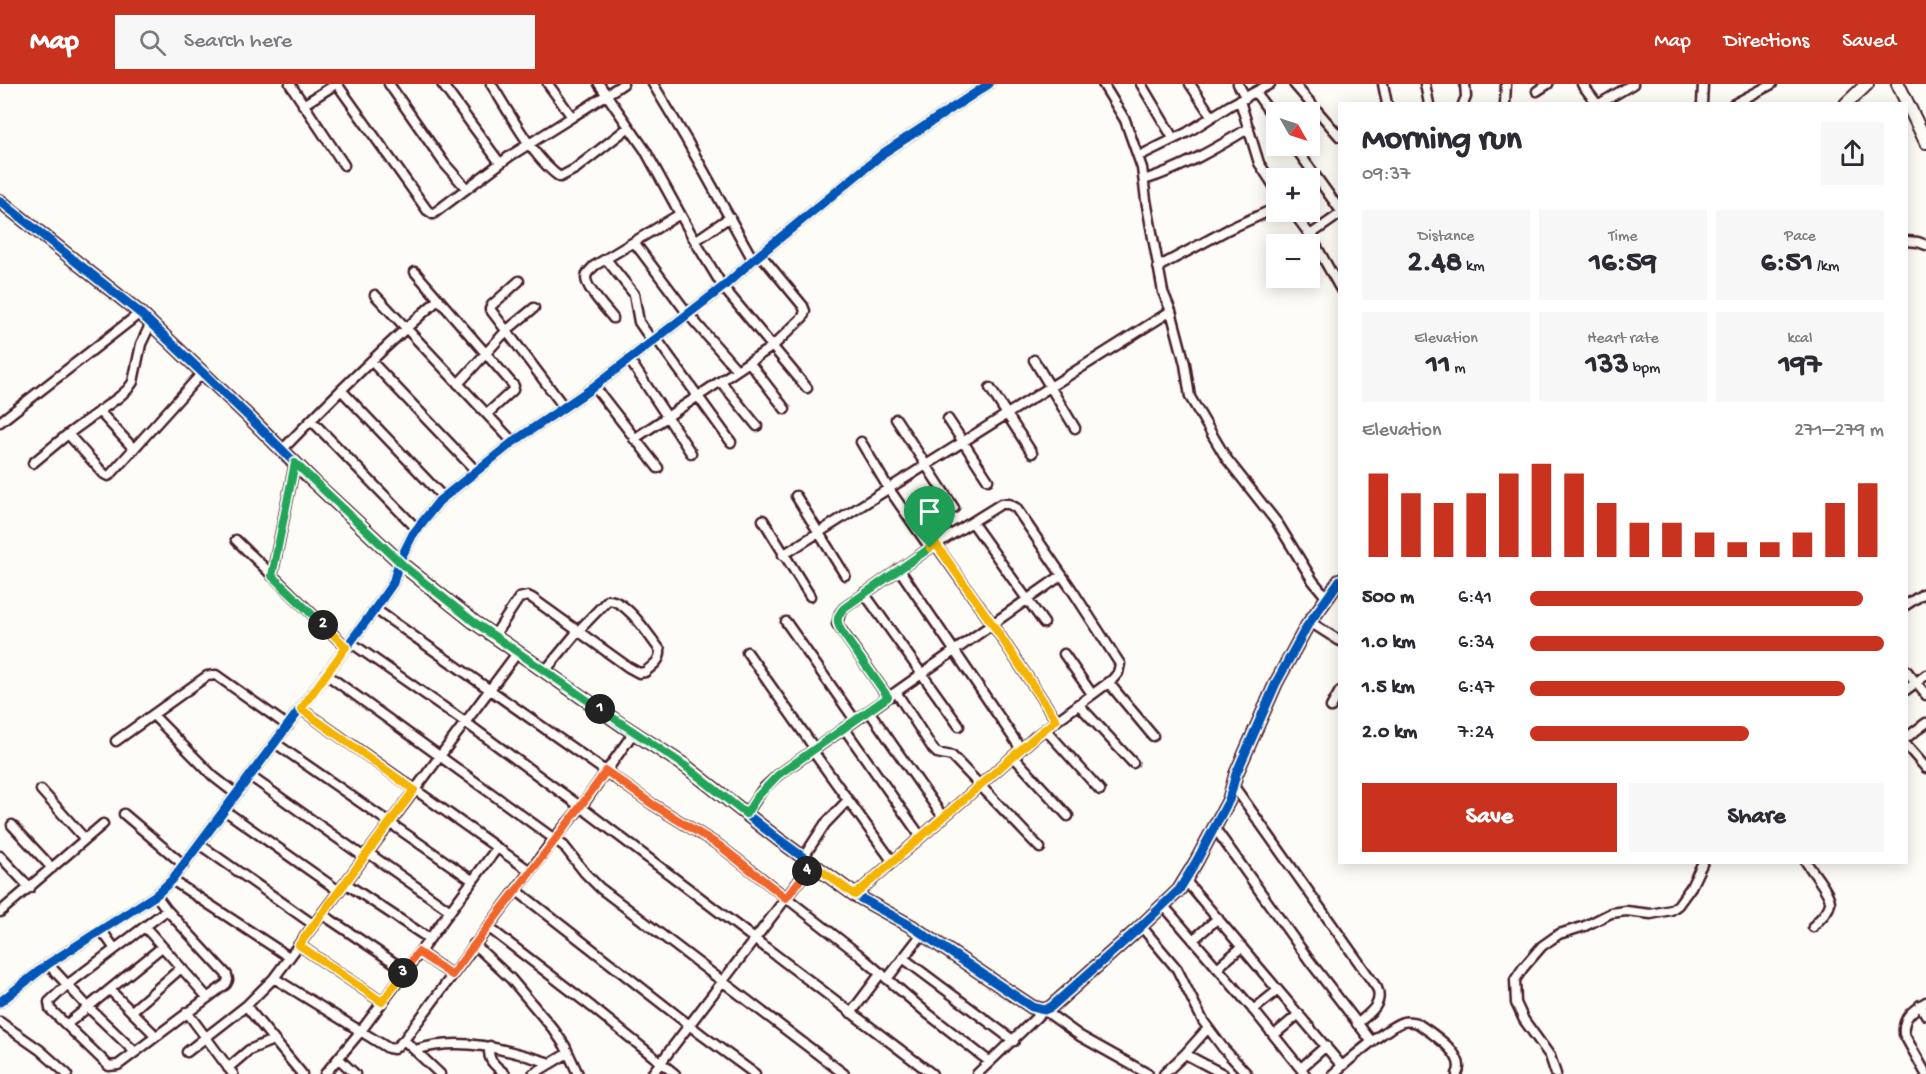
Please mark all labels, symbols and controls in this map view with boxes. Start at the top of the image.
search box [115,15,535,69]
text: Map [30,26,79,59]
icon: search [136,26,169,59]
text: Search here [184,29,292,55]
text: Map [1654,30,1691,55]
text: Directions [1724,30,1809,55]
text: Saved [1842,30,1896,55]
north arrow [1266,102,1320,156]
map controls [1266,102,1320,288]
text: Morning run [1362,122,1522,160]
button: share [1821,122,1884,185]
text: 09:37 [1362,164,1410,187]
button: + [1266,168,1320,222]
text: Distance [1418,228,1474,247]
text: Time [1608,228,1638,247]
text: Pace [1784,228,1816,247]
button: − [1266,234,1320,288]
text: 2.48 [1407,247,1462,282]
text: 16:59 [1589,247,1657,282]
text: 6:51 [1761,247,1813,282]
text: km [1462,258,1485,277]
text: /km [1813,258,1839,277]
text: Elevation [1414,330,1478,349]
text: Heart rate [1587,330,1659,349]
text: kcal [1788,330,1812,349]
text: 11 [1426,349,1451,384]
text: 133 [1586,349,1629,384]
text: 197 [1779,349,1821,384]
text: m [1451,360,1466,379]
text: bpm [1629,360,1660,379]
text: Elevation [1362,420,1442,443]
text: 271–279 m [1794,420,1884,443]
pin [904,486,955,548]
icon: arrive [913,495,946,528]
text: 500 m [1362,587,1414,610]
text: 6:41 [1458,587,1492,610]
pin: 2 [308,610,338,640]
text: 2 [319,615,327,634]
text: 1.0 km [1362,632,1416,655]
text: 6:34 [1458,632,1494,655]
text: 1.5 km [1362,677,1415,700]
text: 6:47 [1458,677,1494,700]
pin: 1 [585,694,615,724]
text: 1 [597,699,603,718]
text: 2.0 km [1362,722,1417,745]
text: 7:24 [1458,722,1494,745]
button: Save [1362,783,1617,852]
button: Share [1629,783,1884,852]
pin: 4 [792,856,822,886]
text: 4 [803,861,811,880]
pin: 3 [388,958,418,988]
text: 3 [399,963,407,982]

